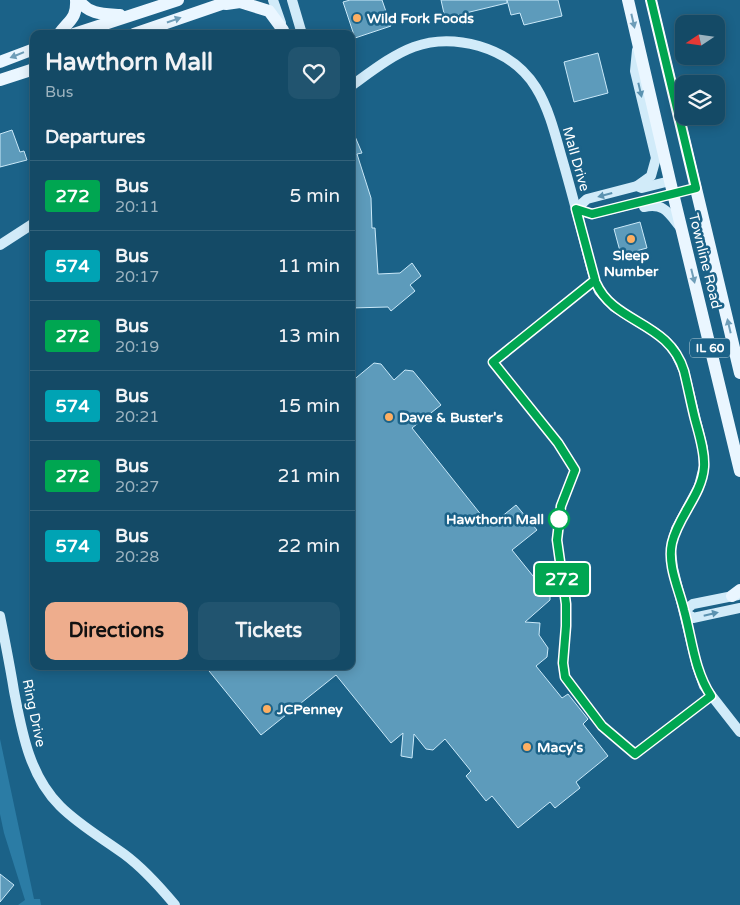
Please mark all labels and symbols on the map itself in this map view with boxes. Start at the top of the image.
place label: Wild Fork Foods [367,10,474,27]
marker: Wild Fork Foods [351,12,363,24]
one-way arrow [629,13,637,28]
north arrow [675,15,725,65]
one-way arrow [167,16,182,24]
one-way arrow [9,51,24,59]
one-way arrow [636,82,644,97]
street label: Mall Drive [559,125,593,193]
one-way arrow [597,191,613,199]
street label: Townline Road [685,211,725,311]
marker: Sleep Number [625,233,637,245]
place label: Sleep Number [604,247,659,280]
one-way arrow [689,269,697,284]
one-way arrow [725,318,733,333]
road number: IL 60 [690,338,730,358]
place label: Dave & Buster's [399,409,503,426]
marker: Dave & Buster's [383,411,395,423]
marker: Hawthorn Mall [548,508,570,530]
place label: Hawthorn Mall [446,511,544,528]
line badge: 272 [533,563,591,595]
one-way arrow [703,610,718,618]
street label: Ring Drive [19,678,49,749]
place label: JCPenney [276,701,343,718]
marker: JCPenney [261,703,273,715]
place label: Macy's [537,739,583,756]
marker: Macy's [521,741,533,753]

